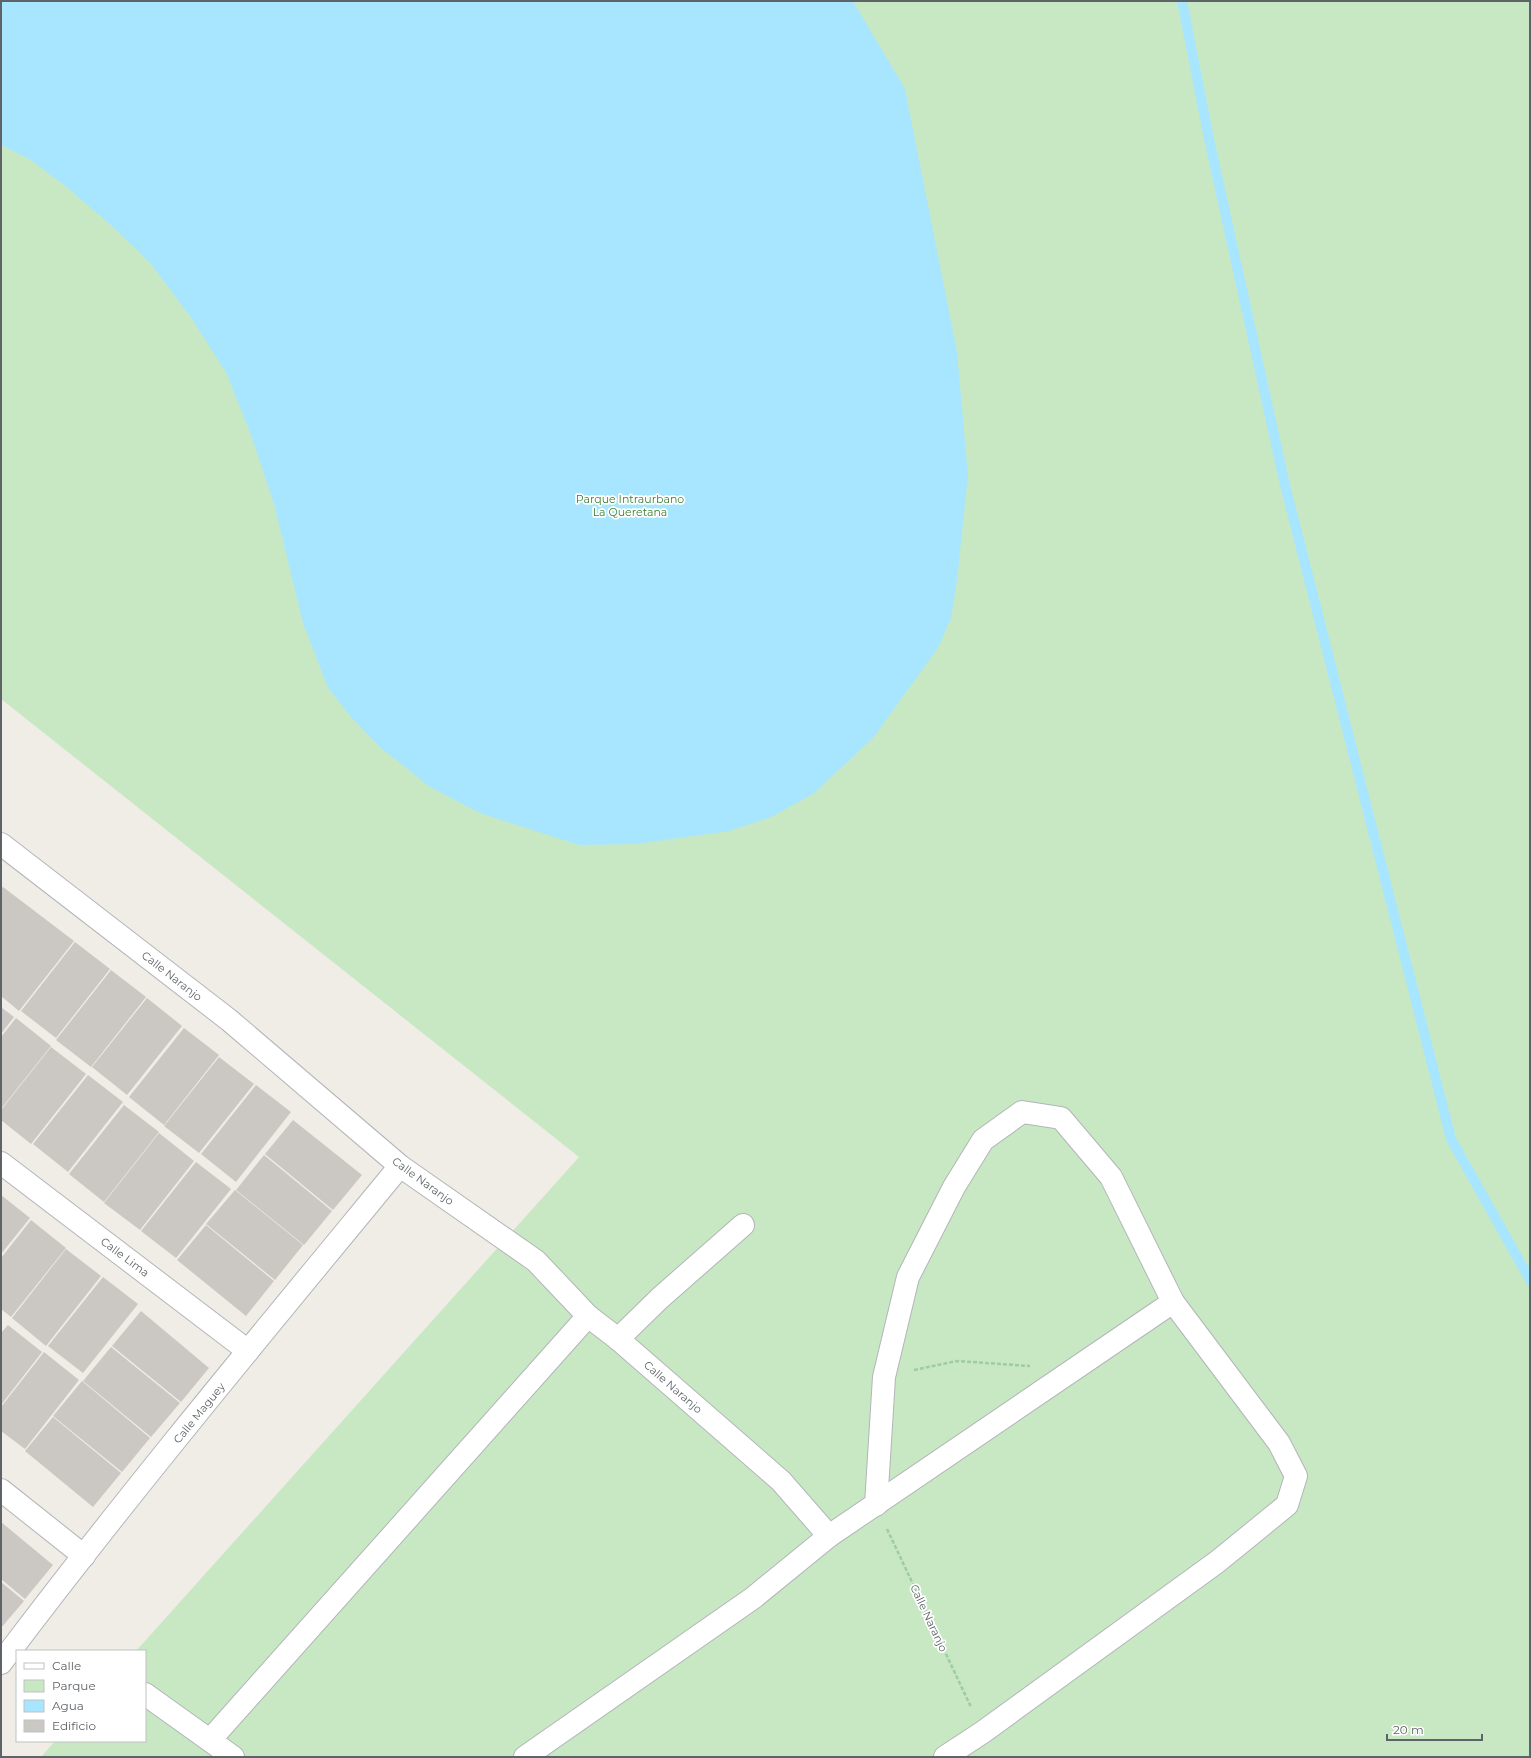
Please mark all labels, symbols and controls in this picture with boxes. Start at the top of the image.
park label: Parque Intraurbano La Queretana [576,492,684,519]
street label: Calle Naranjo [139,948,205,1004]
street label: Calle Naranjo [389,1154,457,1208]
street label: Calle Lima [98,1234,152,1280]
street label: Calle Naranjo [641,1358,705,1416]
street label: Calle Maguey [170,1380,228,1446]
street label: Calle Naranjo [907,1582,951,1654]
legend [16,1650,146,1742]
text: Calle [52,1658,81,1673]
text: Parque [52,1678,96,1693]
text: Agua [52,1698,84,1713]
scale bar [1387,1716,1482,1742]
text: Edificio [52,1718,96,1733]
text: 20 m [1393,1722,1424,1737]

